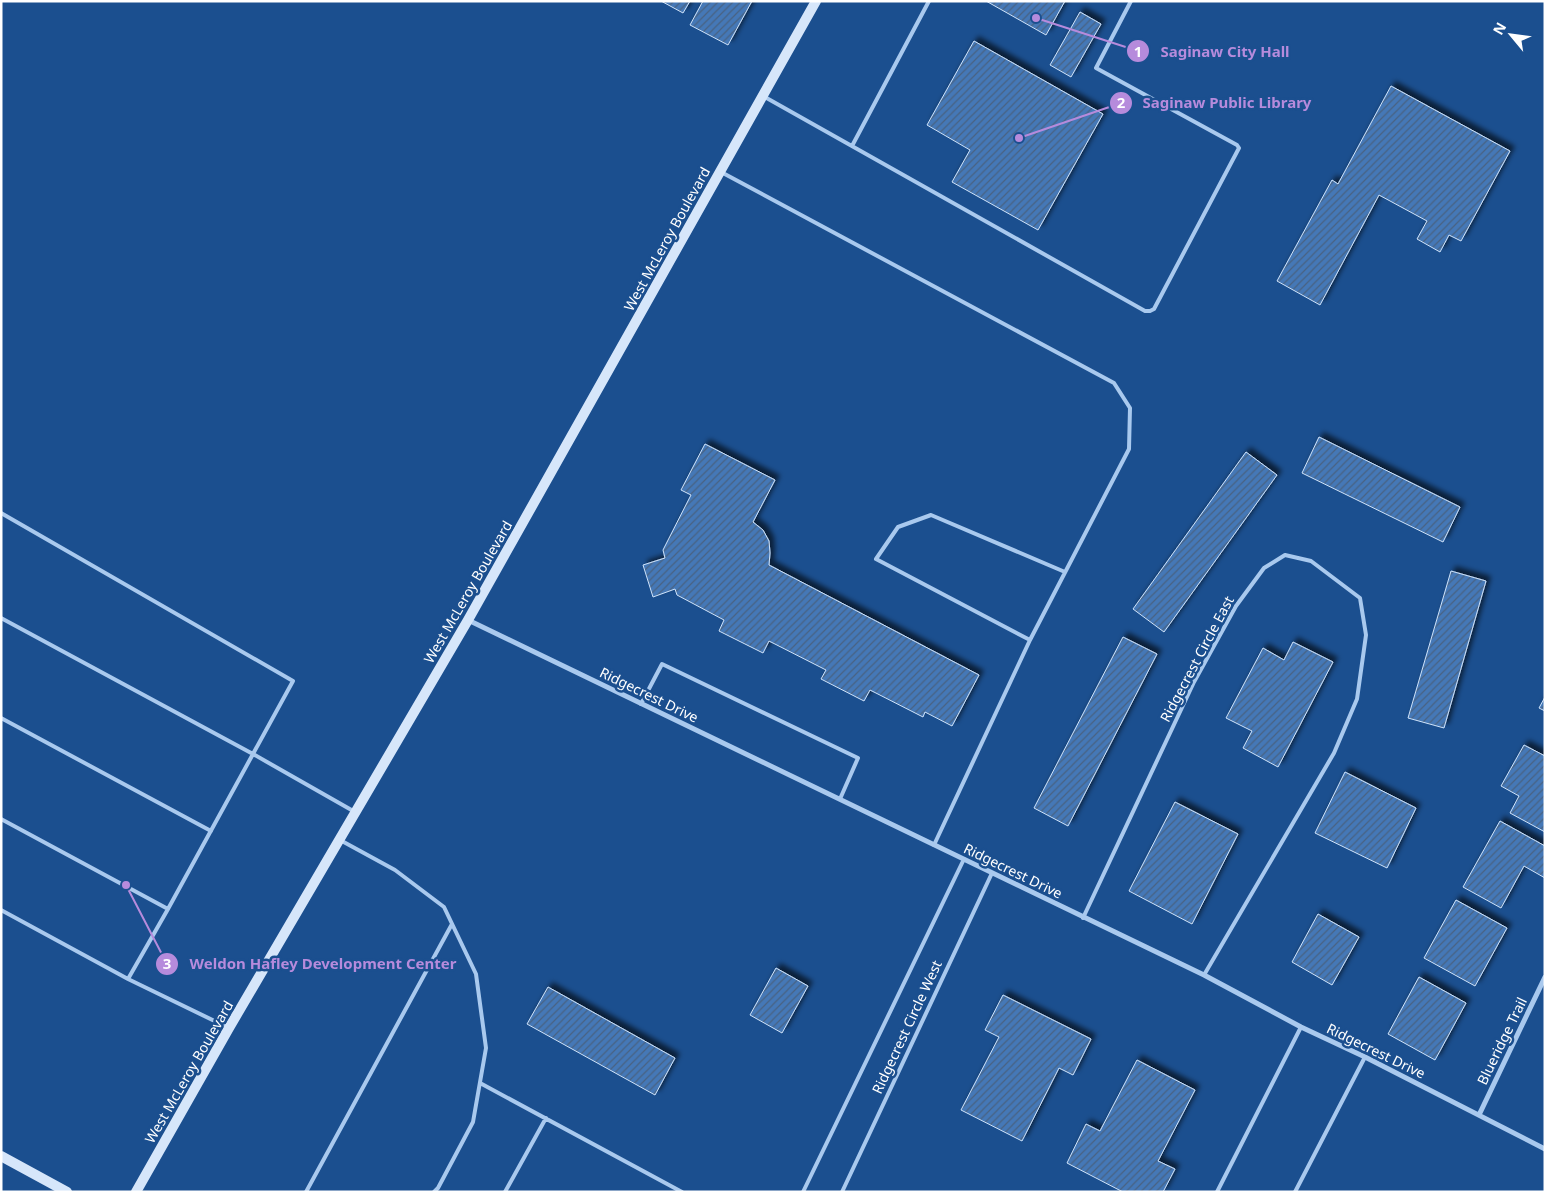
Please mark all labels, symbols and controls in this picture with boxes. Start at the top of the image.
north arrow [1486,10,1536,60]
text: N [1488,19,1510,38]
callout: Saginaw City Hall [1126,36,1300,66]
text: 1 [1134,41,1142,61]
text: Saginaw City Hall [1160,41,1290,61]
callout: Saginaw Public Library [1108,88,1322,118]
text: 2 [1117,92,1126,112]
text: Saginaw Public Library [1143,92,1312,112]
street label: West McLeroy Boulevard [619,163,714,314]
street label: West McLeroy Boulevard [419,517,516,667]
street label: Ridgecrest Circle East [1155,592,1238,725]
street label: Ridgecrest Drive [597,662,702,727]
street label: Ridgecrest Drive [961,838,1066,903]
callout: Weldon Hafley Development Center [155,949,467,979]
text: 3 [163,953,171,973]
text: Weldon Hafley Development Center [190,953,457,973]
street label: Ridgecrest Circle West [867,957,946,1097]
street label: Blueridge Trail [1472,994,1531,1088]
street label: West McLeroy Boulevard [140,997,237,1147]
street label: Ridgecrest Drive [1324,1018,1429,1083]

